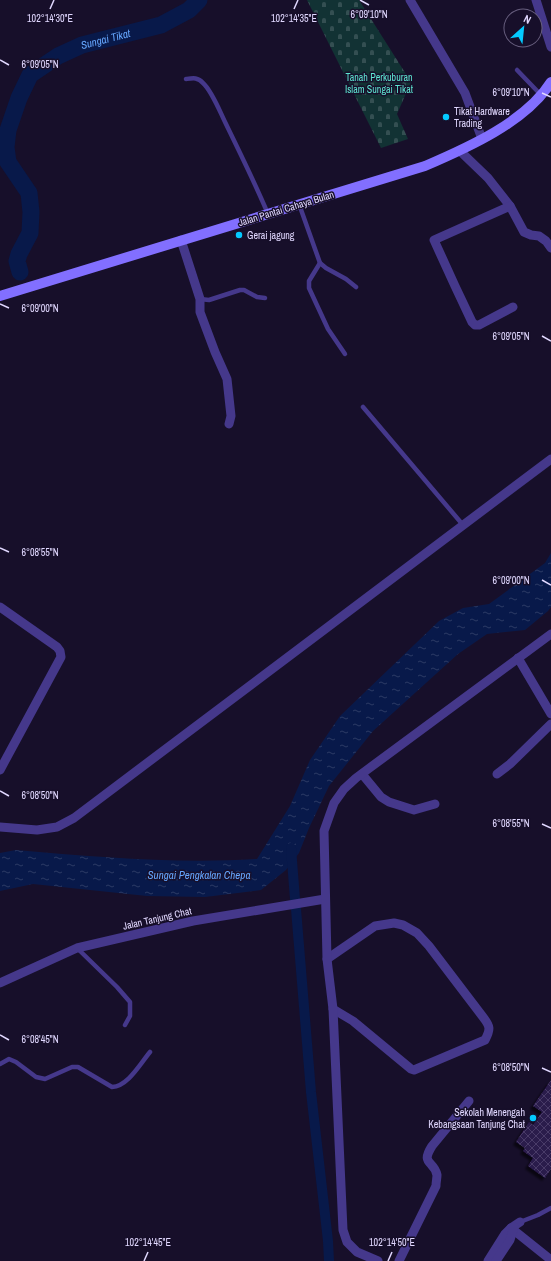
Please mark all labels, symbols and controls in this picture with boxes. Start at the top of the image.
text: 6°09'10"N [350,8,388,21]
north arrow [503,8,543,48]
text: N [521,11,534,27]
text: 102°14'30"E [27,12,73,25]
text: 102°14'35"E [271,12,317,25]
water label: Sungai Tikat [79,26,132,52]
text: 6°09'05"N [21,58,59,71]
park label: Tanah Perkuburan Islam Sungai Tikat [345,71,414,96]
text: 6°09'10"N [492,86,530,99]
place label: Tikat Hardware Trading [454,105,510,130]
marker: Tikat Hardware Trading [441,112,451,122]
street label: Jalan Pantai Cahaya Bulan [237,188,336,229]
place label: Gerai jagung [247,229,295,242]
marker: Gerai jagung [234,230,244,240]
text: 6°09'00"N [21,302,59,315]
text: 6°09'05"N [492,330,530,343]
text: 6°08'55"N [21,546,59,559]
text: 6°09'00"N [492,574,530,587]
text: 6°08'50"N [21,789,59,802]
text: 6°08'55"N [492,817,530,830]
water label: Sungai Pengkalan Chepa [148,868,250,882]
street label: Jalan Tanjung Chat [121,904,193,933]
text: 6°08'45"N [21,1033,59,1046]
text: 6°08'50"N [492,1061,530,1074]
place label: Sekolah Menengah Kebangsaan Tanjung Chat [428,1106,526,1131]
marker: Sekolah Menengah Kebangsaan Tanjung Chat [528,1113,538,1123]
text: 102°14'45"E [125,1236,171,1249]
text: 102°14'50"E [369,1236,415,1249]

